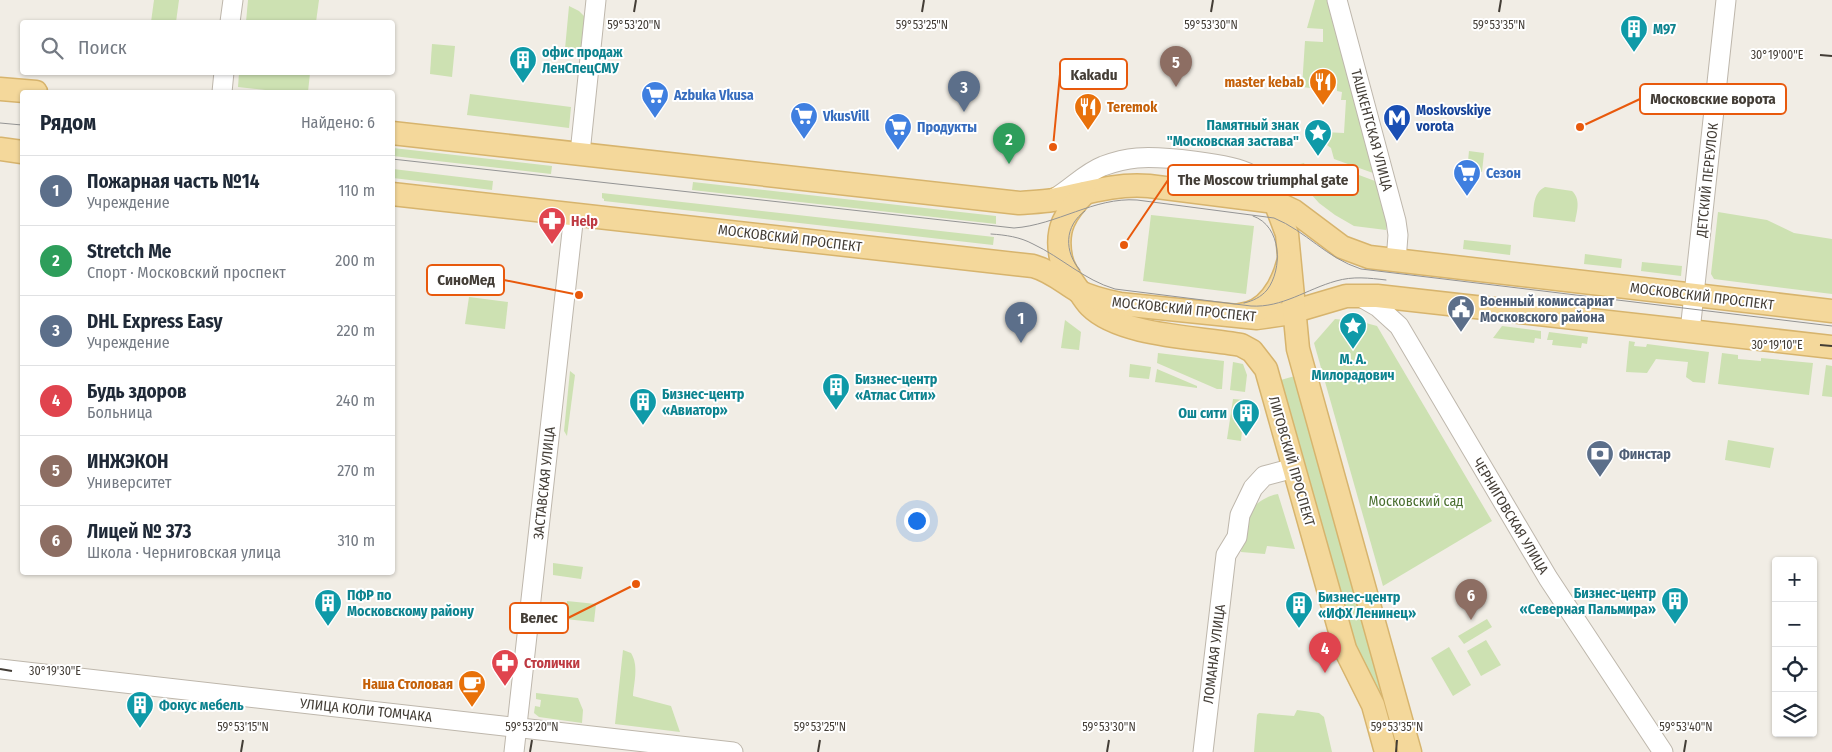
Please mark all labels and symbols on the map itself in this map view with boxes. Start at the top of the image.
building icon: M97 [1619,14,1649,53]
text: 59°53'20"N [607,18,661,32]
text: 59°53'25"N [896,18,948,32]
text: 59°53'30"N [1184,18,1238,32]
text: 59°53'35"N [1473,18,1525,32]
place label: M97 [1653,21,1676,38]
place label: офис продаж ЛенСпецСМУ [542,44,623,77]
building icon: офис продаж ЛенСпецСМУ [508,45,538,84]
pin: 5 [1160,46,1192,87]
text: 30°19'00"E [1751,48,1804,62]
callout: Kakadu [1060,59,1127,89]
text: Kakadu [1071,66,1117,84]
restaurant icon: master kebab [1308,67,1338,106]
street label: ТАШКЕНТСКАЯ УЛИЦА [1347,67,1396,193]
pin: 3 [948,71,980,112]
place label: master kebab [1224,74,1304,91]
supermarket icon: Azbuka Vkusa [640,80,670,119]
callout: Московские ворота [1640,84,1786,114]
place label: Azbuka Vkusa [673,87,754,104]
text: Московские ворота [1650,90,1776,108]
restaurant icon: Teremok [1073,92,1103,131]
place label: Teremok [1107,99,1158,116]
supermarket icon: VkusVill [789,101,819,140]
place label: Moskovskiye vorota [1415,102,1491,135]
metro station icon: Moskovskiye vorota [1382,103,1412,142]
place label: VkusVill [822,108,870,125]
supermarket icon: Продукты [883,112,913,151]
place label: Памятный знак "Московская застава" [1167,117,1300,150]
place icon: Памятный знак "Московская застава" [1303,118,1333,157]
place label: Продукты [917,119,977,136]
street label: ДЕТСКИЙ ПЕРЕУЛОК [1693,121,1722,239]
pin: 2 [993,123,1025,164]
supermarket icon: Сезон [1452,158,1482,197]
callout: The Moscow triumphal gate [1168,165,1358,195]
place label: Сезон [1486,165,1521,182]
text: The Moscow triumphal gate [1178,171,1349,189]
pharmacy icon: Help [537,206,567,245]
place label: Help [571,213,598,230]
street label: МОСКОВСКИЙ ПРОСПЕКТ [717,221,863,256]
callout: СиноМед [427,265,504,295]
text: СиноМед [437,271,495,289]
street label: МОСКОВСКИЙ ПРОСПЕКТ [1629,279,1775,314]
street label: МОСКОВСКИЙ ПРОСПЕКТ [1111,293,1257,326]
place label: Военный комиссариат Московского района [1480,293,1615,326]
public building icon: Военный комиссариат Московского района [1446,294,1476,333]
pin: 1 [1005,302,1037,343]
place icon: М. А. Милорадович [1338,311,1368,350]
text: 30°19'10"E [1751,338,1803,352]
place label: М. А. Милорадович [1312,351,1394,384]
place label: Бизнес-центр «Атлас Сити» [855,371,938,404]
building icon: Бизнес-центр «Атлас Сити» [821,372,851,411]
place label: Бизнес-центр «Авиатор» [662,386,745,419]
building icon: Бизнес-центр «Авиатор» [628,387,658,426]
street label: ЛИГОВСКИЙ ПРОСПЕКТ [1265,394,1318,529]
building icon: Ош сити [1231,398,1261,437]
place label: Ош сити [1178,405,1227,422]
street label: ЗАСТАВСКАЯ УЛИЦА [530,425,559,540]
bank icon: Финстар [1585,439,1615,478]
place label: Финстар [1619,446,1671,463]
street label: ЧЕРНИГОВСКАЯ УЛИЦА [1469,455,1552,578]
park label: Московский сад [1369,493,1463,510]
your location [904,508,930,534]
pin: 6 [1455,579,1487,620]
place label: Бизнес-центр «Северная Пальмира» [1520,585,1656,618]
building icon: Бизнес-центр «Северная Пальмира» [1660,586,1690,625]
place label: ПФР по Московскому району [347,587,474,620]
building icon: ПФР по Московскому району [313,588,343,627]
place label: Бизнес-центр «ИФХ Ленинец» [1318,589,1416,622]
building icon: Бизнес-центр «ИФХ Ленинец» [1284,590,1314,629]
callout: Велес [510,603,568,633]
street label: ЛОМАНАЯ УЛИЦА [1200,603,1229,705]
text: Велес [520,609,558,627]
pin: 4 [1309,632,1341,673]
pharmacy icon: Столички [490,648,520,687]
place label: Столички [524,655,580,672]
text: 30°19'30"E [29,664,81,678]
cafe icon: Наша Столовая [457,669,487,708]
place label: Наша Столовая [362,676,453,693]
building icon: Фокус мебель [125,690,155,729]
street label: УЛИЦА КОЛИ ТОМЧАКА [298,695,433,726]
place label: Фокус мебель [159,697,244,714]
text: 59°53'15"N [217,720,269,734]
text: 59°53'20"N [505,720,559,734]
text: 59°53'25"N [794,720,846,734]
text: 59°53'30"N [1082,720,1136,734]
text: 59°53'35"N [1371,720,1423,734]
text: 59°53'40"N [1659,720,1713,734]

